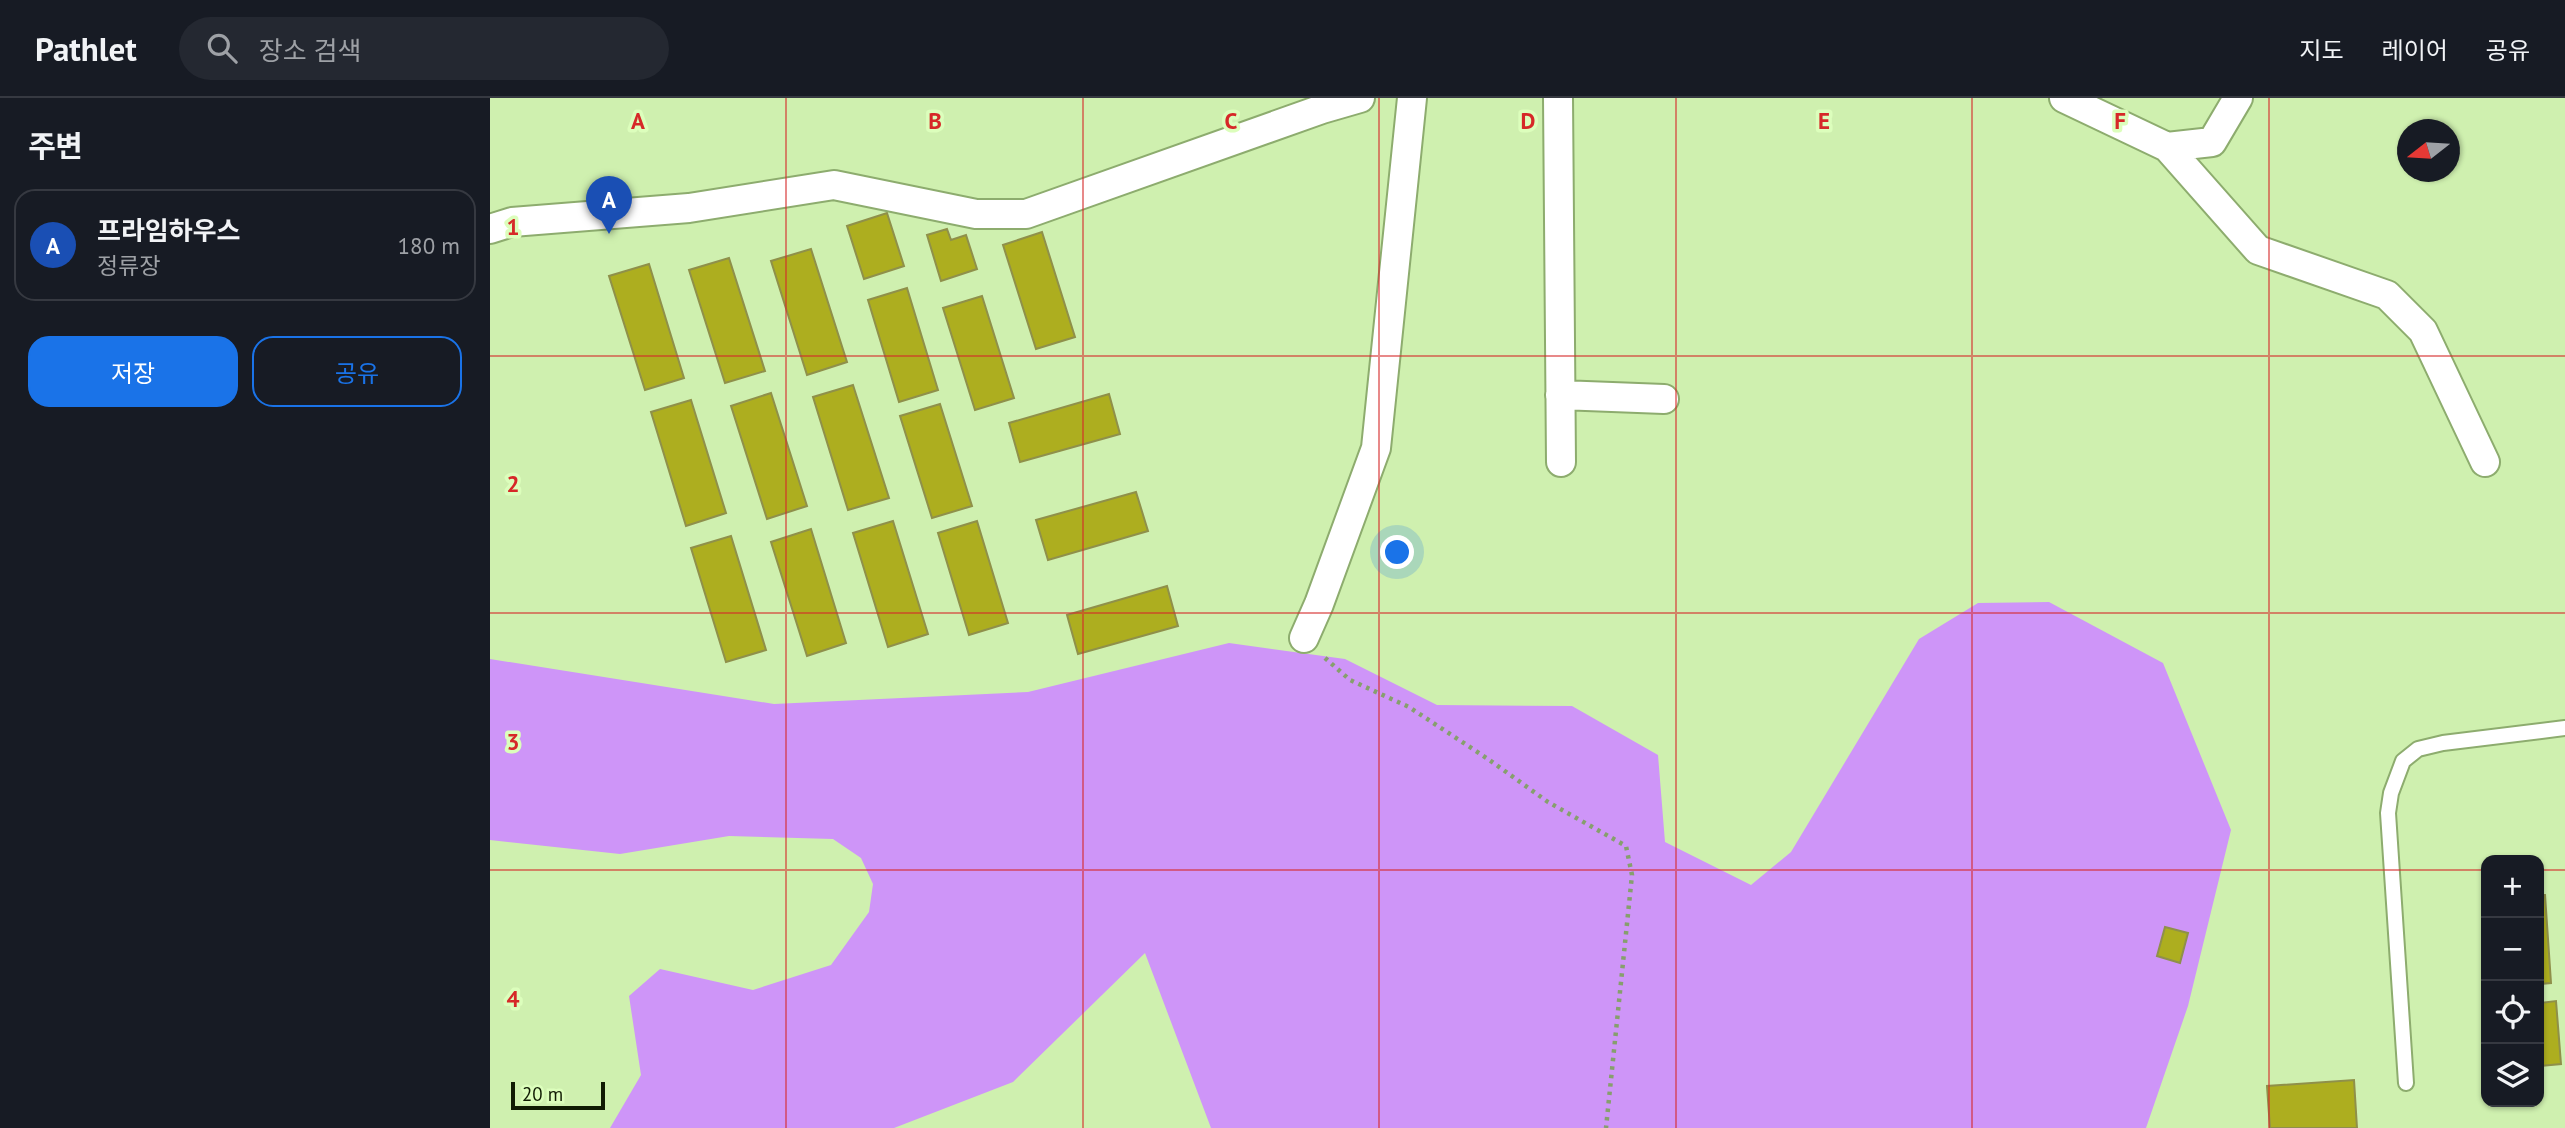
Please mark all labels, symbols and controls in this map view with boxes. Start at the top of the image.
search box [179,17,669,80]
text: Pathlet [35,27,137,70]
icon: search [203,29,241,67]
text: 장소 검색 [259,34,361,67]
text: 지도 [2299,35,2344,66]
text: 레이어 [2382,35,2448,66]
text: 공유 [2486,35,2530,66]
text: A [631,106,645,135]
text: B [928,106,942,135]
text: C [1225,106,1238,135]
text: D [1521,106,1535,135]
text: E [1818,106,1830,135]
text: F [2114,106,2126,135]
north arrow [2397,119,2460,182]
text: 주변 [28,126,83,165]
pin: A [586,176,632,234]
text: 1 [506,212,520,241]
text: 프라임하우스 [97,214,241,247]
text: A [46,231,60,260]
text: 180 m [398,231,460,260]
text: 정류장 [97,251,160,280]
button: 저장 [28,336,238,407]
button: 공유 [252,336,462,407]
text: 2 [506,469,520,498]
your location [1380,535,1414,569]
text: 3 [506,727,520,756]
map controls [2481,855,2544,1107]
button: + [2481,855,2544,918]
button: − [2481,918,2544,981]
button: locate [2481,981,2544,1044]
text: 4 [506,984,520,1013]
button: layers [2481,1044,2544,1107]
scale bar [511,1079,606,1111]
text: 20 m [522,1082,563,1106]

